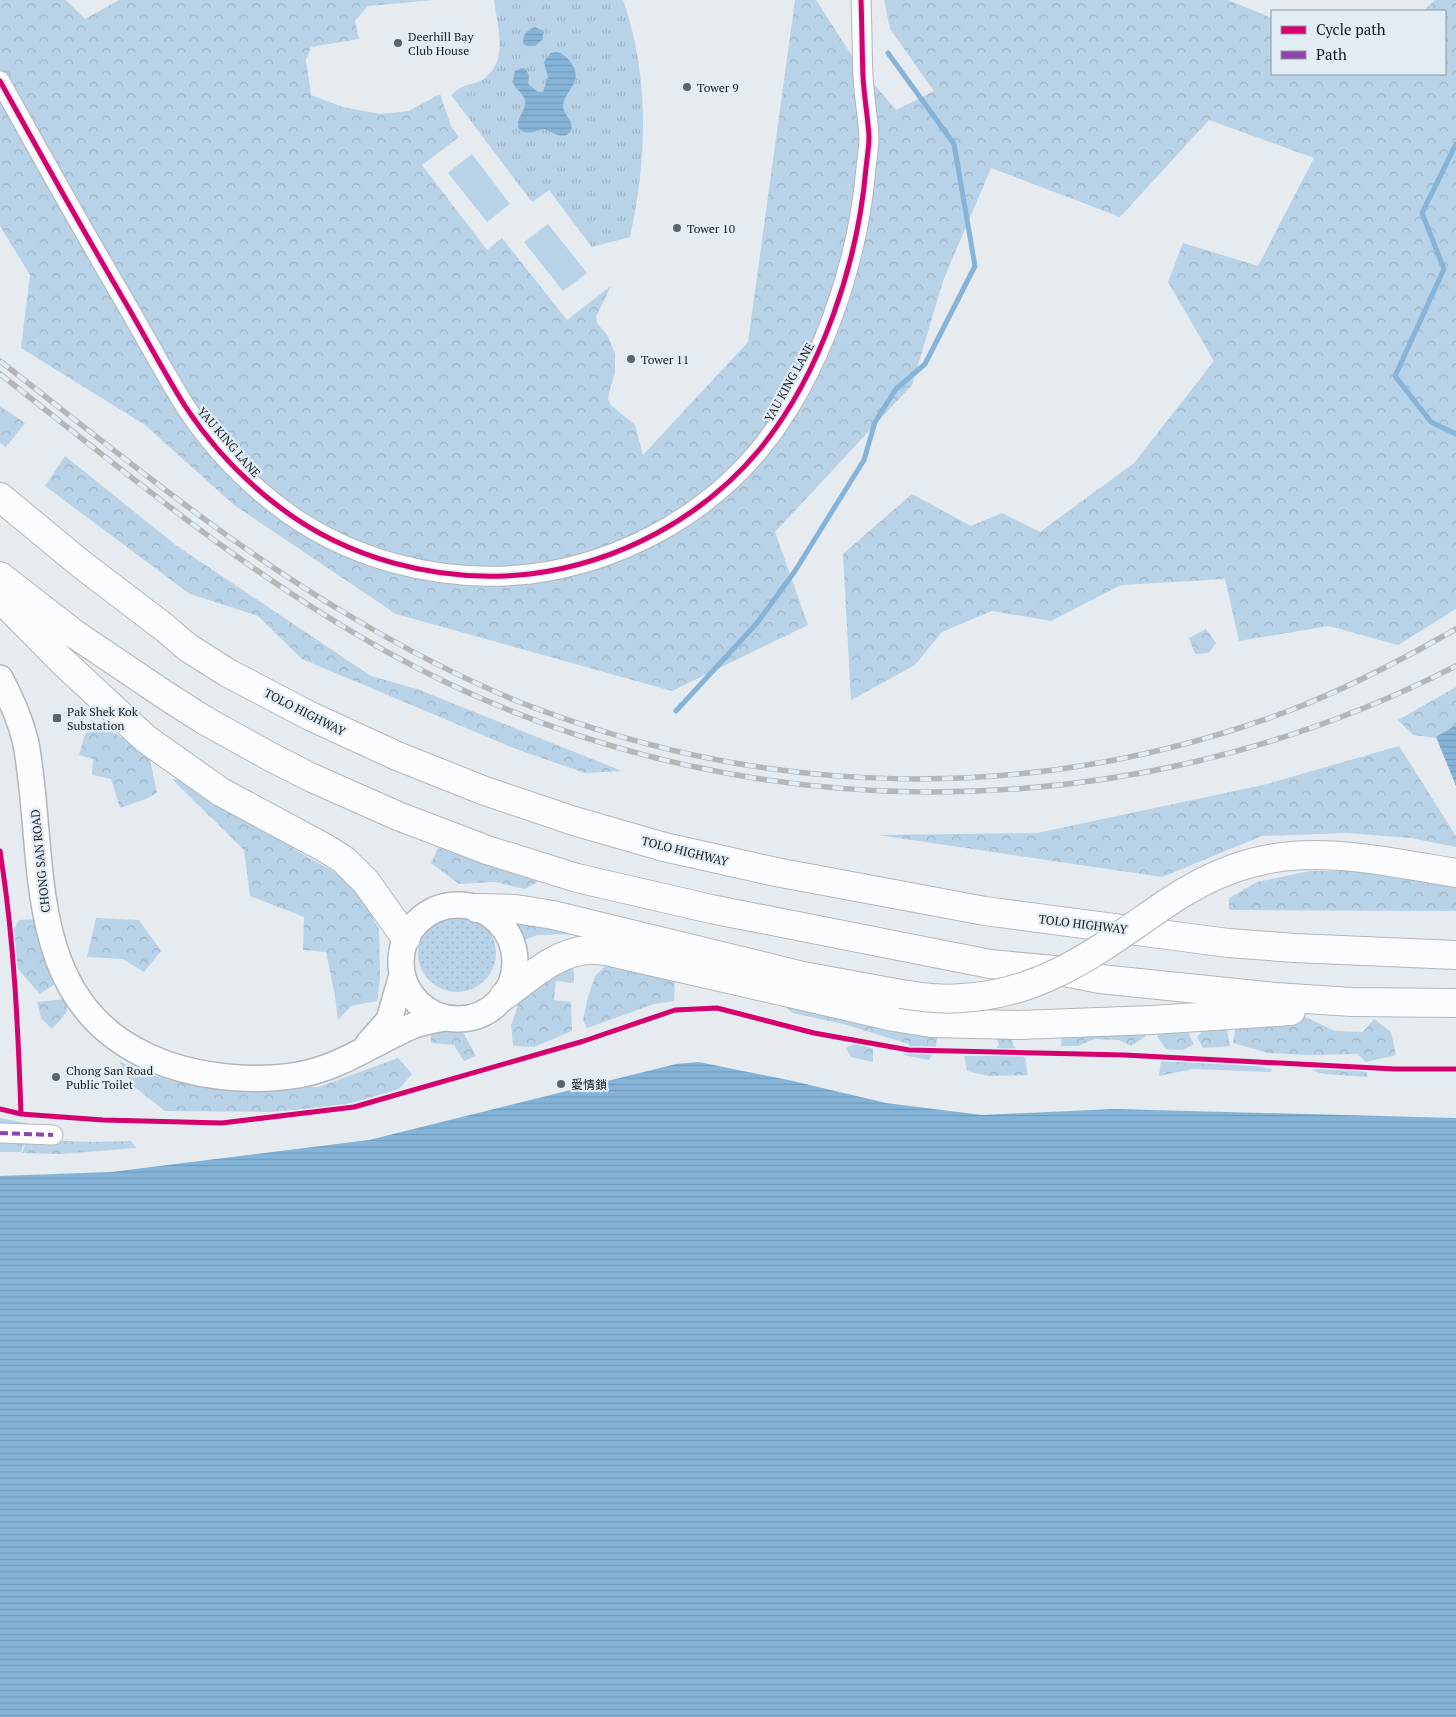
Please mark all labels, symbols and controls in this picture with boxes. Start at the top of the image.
legend [1271,10,1446,75]
text: Cycle path [1316,19,1386,39]
place label: Deerhill Bay Club House [408,29,474,58]
marker: Deerhill Bay Club House [392,37,404,49]
text: Path [1316,44,1347,64]
place label: Tower 9 [697,80,739,95]
marker: Tower 9 [681,81,693,93]
place label: Tower 10 [687,221,735,236]
marker: Tower 10 [671,222,683,234]
street label: YAU KING LANE [761,340,817,424]
place label: Tower 11 [641,352,689,367]
marker: Tower 11 [625,353,637,365]
street label: YAU KING LANE [194,404,264,480]
street label: TOLO HIGHWAY [262,685,348,739]
place label: Pak Shek Kok Substation [67,704,139,733]
marker: Pak Shek Kok Substation [51,712,63,724]
street label: CHONG SAN ROAD [27,809,53,913]
street label: TOLO HIGHWAY [640,833,730,869]
street label: TOLO HIGHWAY [1038,911,1128,937]
place label: Chong San Road Public Toilet [66,1063,153,1092]
marker: Chong San Road Public Toilet [50,1071,62,1083]
place label: 愛情鎖 [571,1077,607,1092]
marker: 愛情鎖 [555,1078,567,1090]

